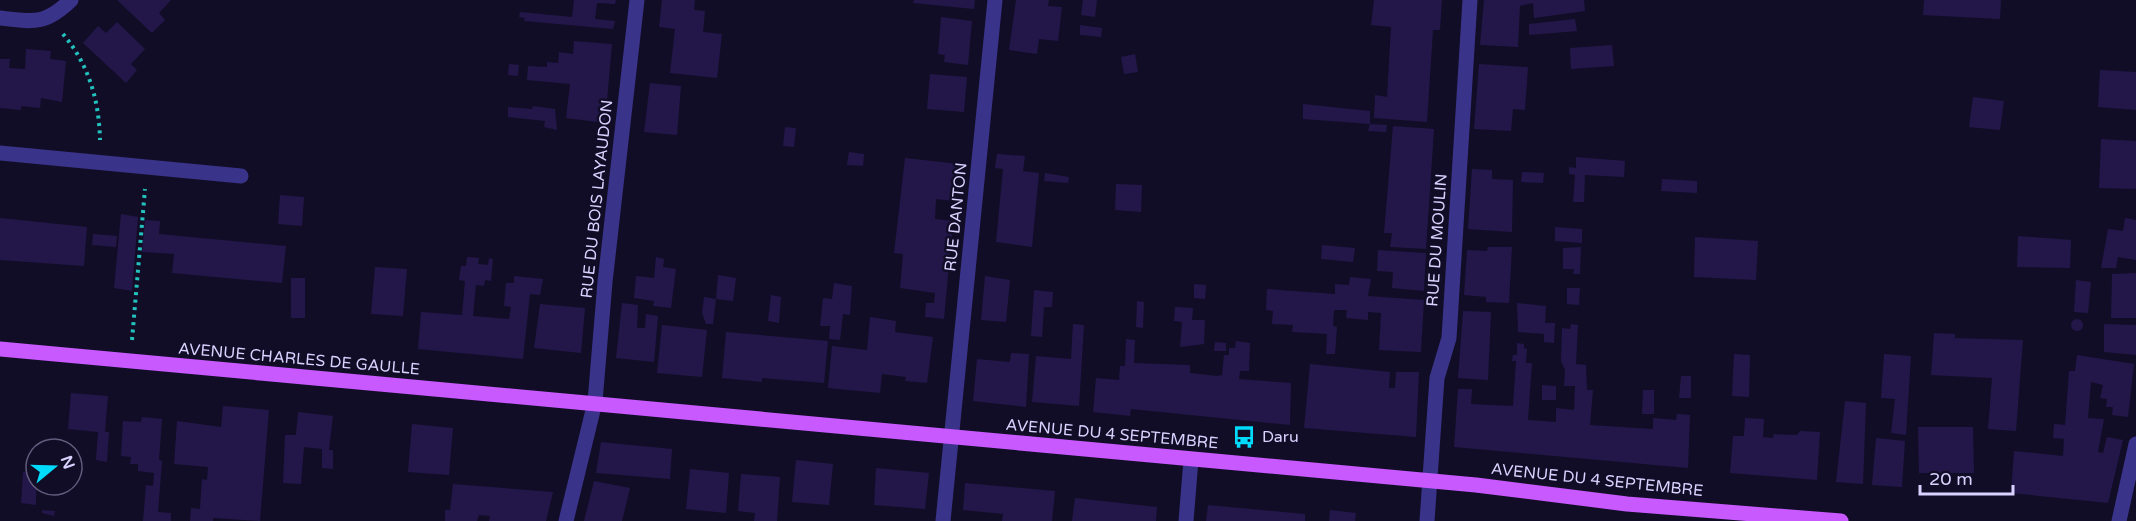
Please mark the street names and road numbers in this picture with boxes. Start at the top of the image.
street label: RUE DU BOIS LAYAUDON [577,99,617,299]
street label: RUE DANTON [940,161,972,273]
street label: RUE DU MOULIN [1422,173,1452,307]
street label: AVENUE CHARLES DE GAULLE [177,338,421,380]
street label: AVENUE DU 4 SEPTEMBRE [1005,415,1219,453]
street label: AVENUE DU 4 SEPTEMBRE [1490,459,1704,501]

